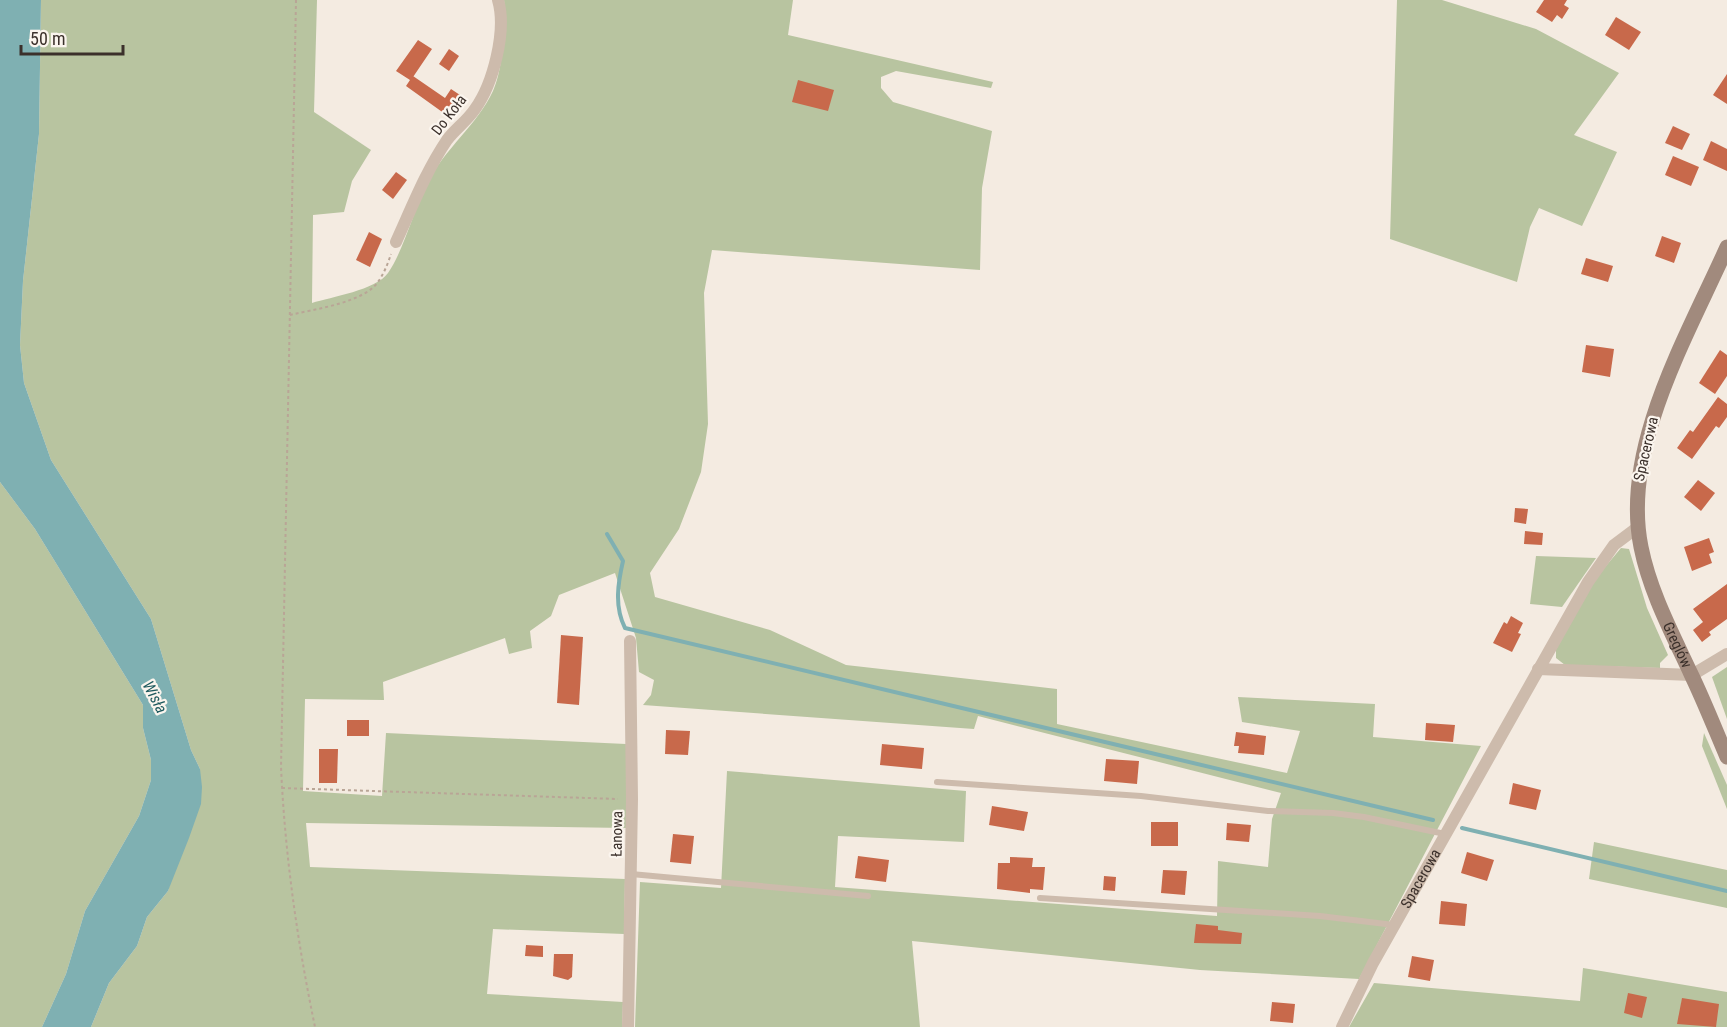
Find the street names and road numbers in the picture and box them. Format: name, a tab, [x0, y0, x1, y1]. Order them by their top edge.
street label: Do Koła	[428, 91, 470, 139]
street label: Spacerowa	[1630, 415, 1662, 483]
street label: Greglów	[1659, 619, 1696, 671]
street label: Łanowa	[608, 811, 626, 857]
street label: Spacerowa	[1397, 846, 1444, 911]

